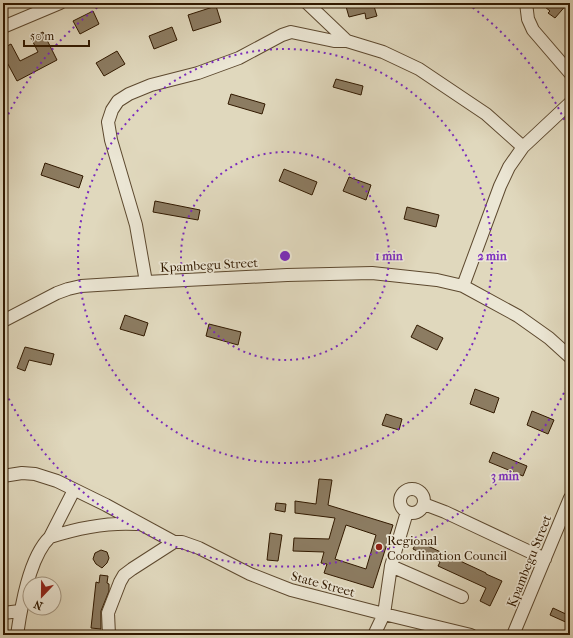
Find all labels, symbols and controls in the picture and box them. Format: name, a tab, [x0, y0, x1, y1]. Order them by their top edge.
scale bar	[24, 22, 89, 48]
text: 50 m	[30, 29, 54, 43]
centre of rings	[278, 249, 292, 263]
text: 1 min	[375, 249, 404, 263]
text: 2 min	[477, 249, 508, 263]
street label: Kpambegu Street	[160, 255, 259, 275]
text: 3 min	[491, 469, 520, 484]
street label: Kpambegu Street	[504, 512, 554, 609]
place label: Regional Coordination Council	[387, 533, 508, 563]
marker: Regional Coordination Council	[374, 542, 384, 552]
street label: State Street	[289, 568, 357, 600]
north arrow	[22, 576, 62, 616]
text: N	[32, 597, 45, 612]

